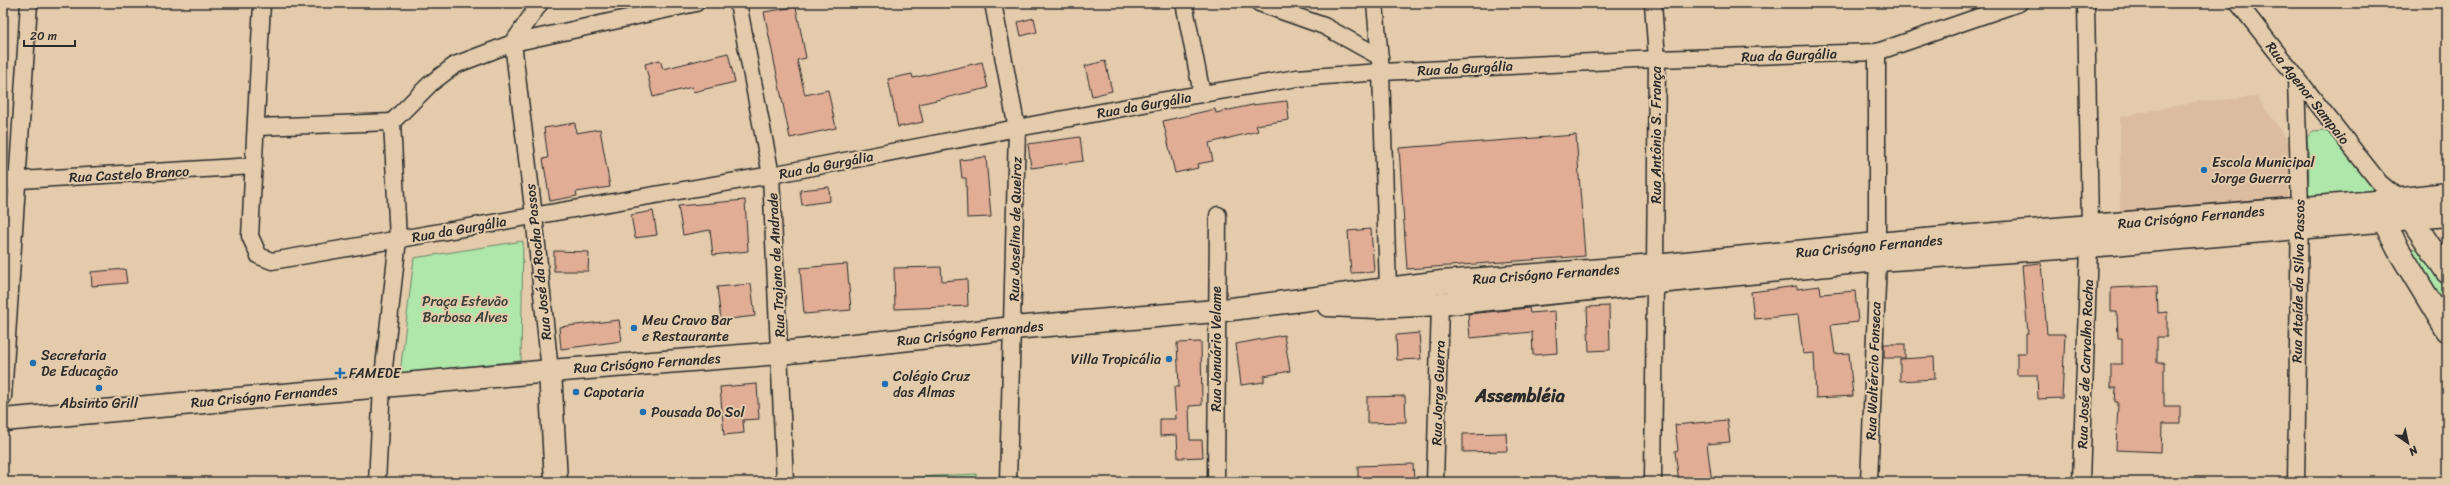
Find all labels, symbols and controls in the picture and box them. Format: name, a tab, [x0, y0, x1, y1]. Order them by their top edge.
scale bar	[24, 22, 75, 48]
text: 20 m	[30, 25, 57, 47]
street label: Rua Agenor Sampaio	[2259, 36, 2356, 151]
street label: Rua da Gurgália	[1741, 41, 1837, 70]
street label: Rua da Gurgália	[1417, 54, 1513, 83]
street label: Rua Antônio S. França	[1644, 65, 1669, 204]
street label: Rua da Gurgália	[1095, 85, 1193, 126]
street label: Rua da Gurgália	[777, 144, 875, 187]
place label: Escola Municipal Jorge Guerra	[2211, 150, 2316, 191]
street label: Rua Joselino de Queiroz	[1002, 156, 1029, 302]
street label: Rua Castelo Branco	[68, 159, 190, 190]
marker: Escola Municipal Jorge Guerra	[2199, 165, 2209, 175]
street label: Rua José da Rocha Passos	[518, 182, 559, 341]
street label: Rua Trajano de Andrade	[760, 192, 793, 338]
street label: Rua Ataíde da Silva Passos	[2285, 198, 2312, 363]
street label: Rua Crisógno Fernandes	[2117, 199, 2266, 236]
street label: Rua da Gurgália	[410, 209, 508, 250]
street label: Rua Crisógno Fernandes	[1795, 228, 1944, 265]
street label: Rua Crisógno Fernandes	[1472, 257, 1620, 292]
street label: Rua José de Carvalho Rocha	[2070, 279, 2101, 449]
street label: Rua Januário Velame	[1204, 286, 1229, 412]
park label: Praça Estevão Barbosa Alves	[422, 289, 508, 330]
street label: Rua Waltércio Fonseca	[1859, 300, 1888, 441]
place label: Meu Cravo Bar e Restaurante	[642, 308, 734, 349]
street label: Rua Crisógno Fernandes	[896, 313, 1045, 354]
marker: Meu Cravo Bar e Restaurante	[629, 323, 639, 333]
street label: Rua Jorge Guerra	[1424, 340, 1453, 446]
place label: Secretaria De Educação	[41, 343, 118, 384]
street label: Rua Crisógno Fernandes	[573, 346, 721, 381]
place label: Villa Tropicália	[1071, 347, 1161, 372]
marker: Villa Tropicália	[1164, 354, 1174, 364]
marker: Secretaria De Educação	[28, 358, 38, 368]
place label: FAMEDE	[349, 361, 402, 386]
place label: Colégio Cruz das Almas	[893, 364, 971, 405]
marker: FAMEDE	[334, 367, 346, 379]
street label: Rua Crisógno Fernandes	[190, 378, 339, 415]
marker: Colégio Cruz das Almas	[880, 379, 890, 389]
place label: Capotaria	[584, 380, 645, 405]
district label: Assembléia	[1474, 380, 1566, 412]
marker: Absinto Grill	[94, 383, 104, 393]
marker: Capotaria	[571, 387, 581, 397]
place label: Absinto Grill	[59, 391, 139, 416]
place label: Pousada Do Sol	[651, 400, 745, 425]
marker: Pousada Do Sol	[638, 407, 648, 417]
north arrow	[2388, 423, 2428, 463]
text: N	[2405, 440, 2423, 461]

